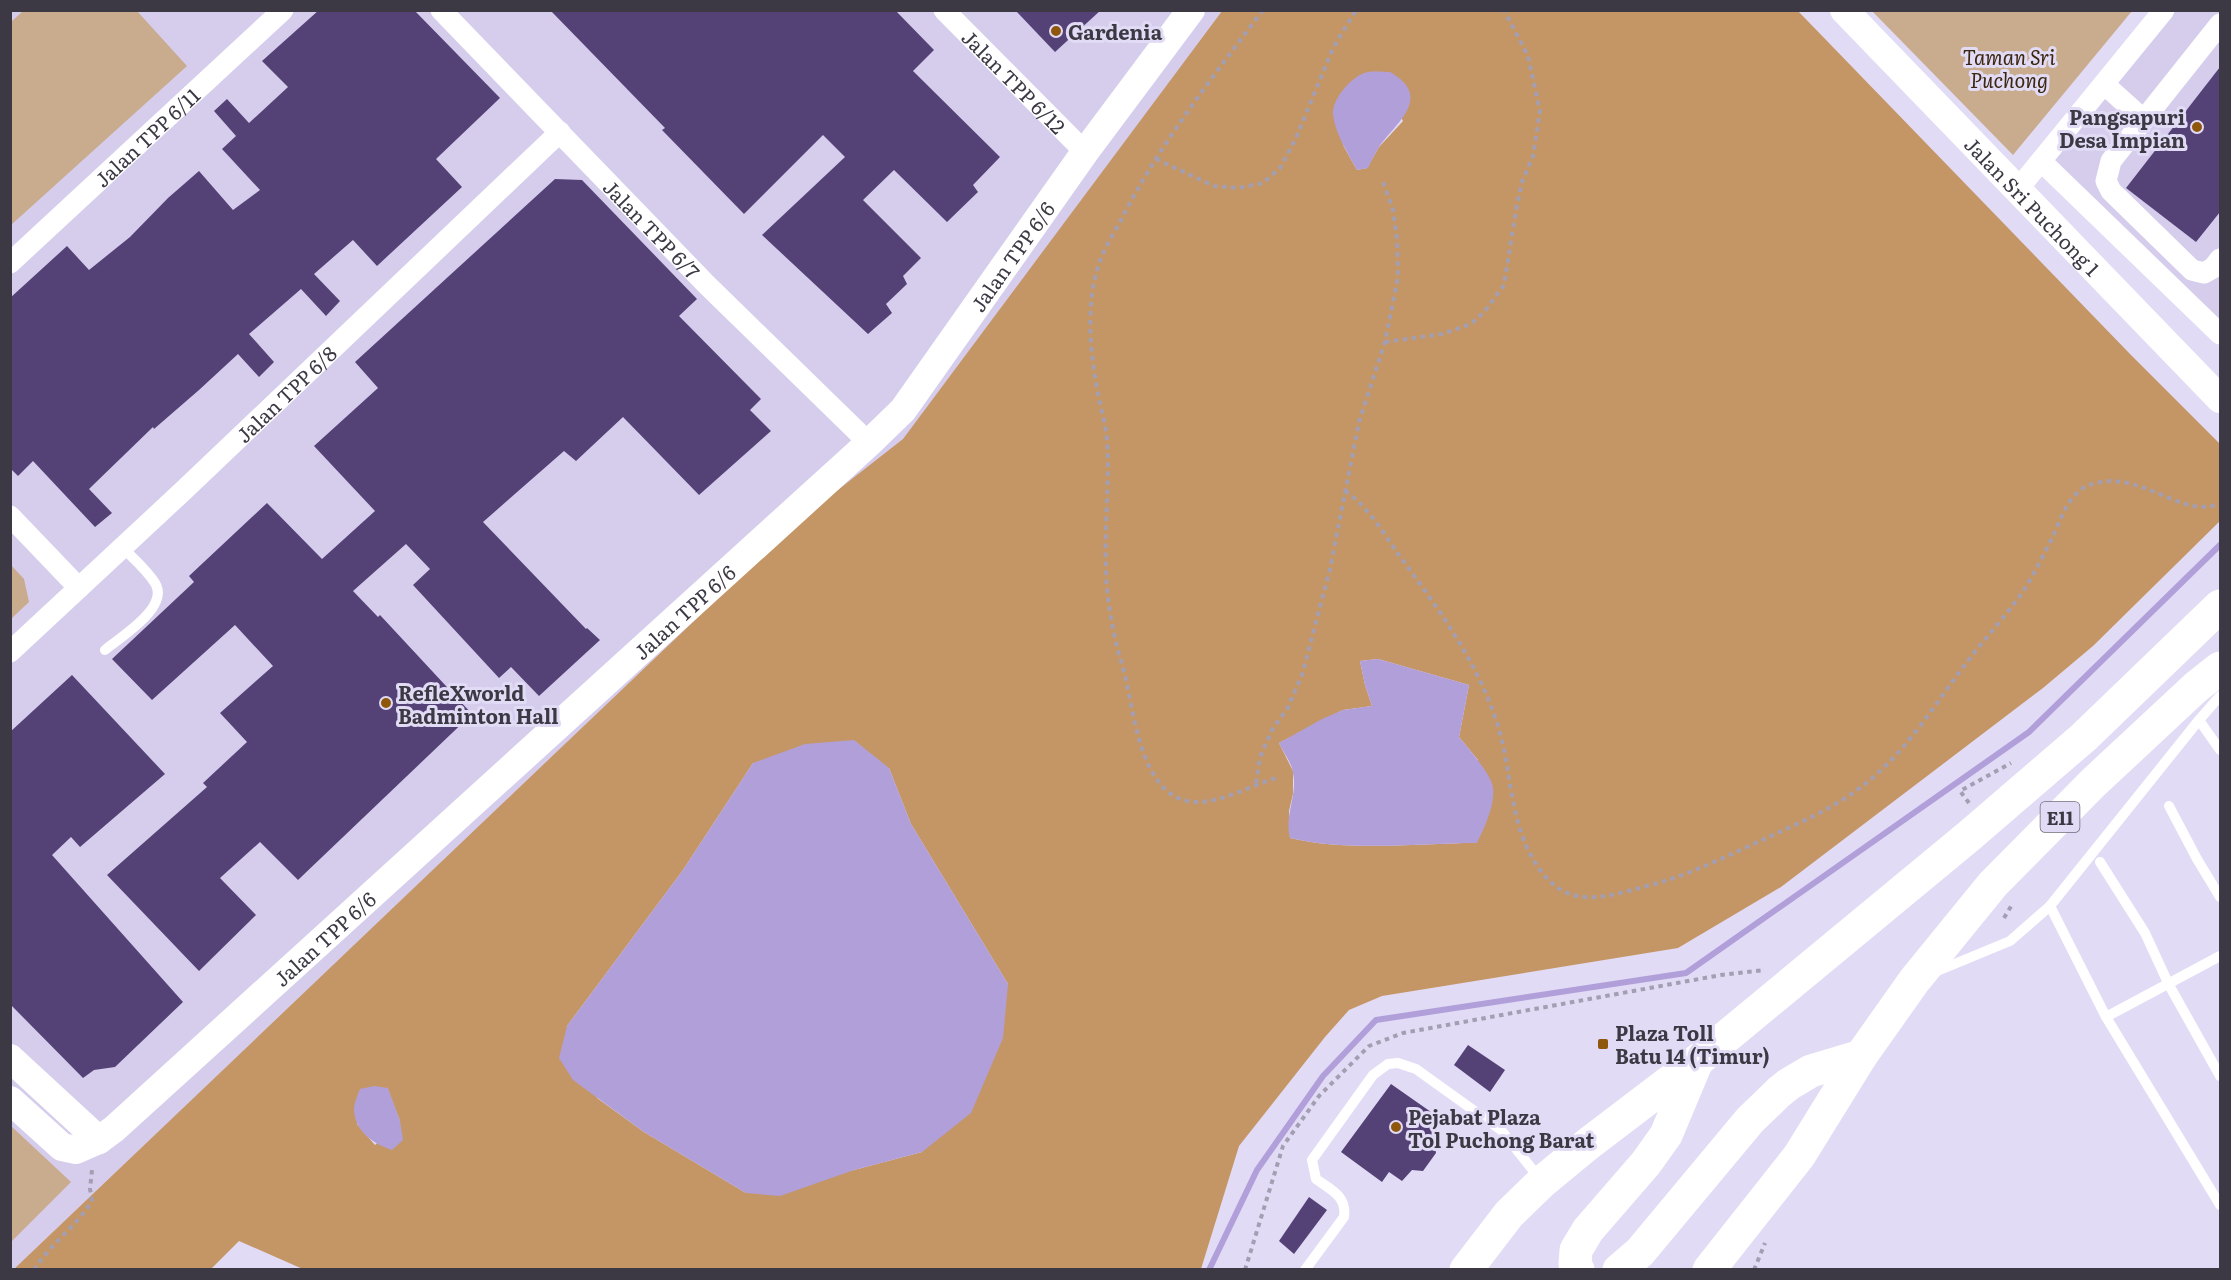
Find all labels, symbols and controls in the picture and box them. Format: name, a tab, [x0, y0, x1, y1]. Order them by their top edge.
place label: Gardenia	[1068, 16, 1163, 46]
street label: Jalan TPP 6/12	[956, 22, 1073, 140]
marker: Gardenia	[1049, 24, 1063, 38]
park label: Taman Sri Puchong	[1963, 41, 2055, 94]
street label: Jalan TPP 6/11	[87, 80, 206, 193]
place label: Pangsapuri Desa Impian	[2059, 101, 2185, 154]
marker: Pangsapuri Desa Impian	[2190, 120, 2204, 134]
street label: Jalan Sri Puchong 1	[1958, 129, 2108, 282]
street label: Jalan TPP 6/7	[597, 172, 708, 285]
street label: Jalan TPP 6/6	[962, 195, 1061, 317]
street label: Jalan TPP 6/8	[229, 338, 343, 449]
street label: Jalan TPP 6/6	[626, 557, 742, 666]
place label: RefleXworld Badminton Hall	[398, 677, 559, 730]
marker: RefleXworld Badminton Hall	[379, 696, 393, 710]
road number: E11	[2040, 802, 2080, 832]
street label: Jalan TPP 6/6	[266, 884, 382, 992]
place label: Plaza Toll Batu 14 (Timur)	[1615, 1017, 1770, 1070]
marker: Plaza Toll Batu 14 (Timur)	[1596, 1037, 1610, 1051]
place label: Pejabat Plaza Tol Puchong Barat	[1408, 1101, 1594, 1154]
marker: Pejabat Plaza Tol Puchong Barat	[1389, 1120, 1403, 1134]

